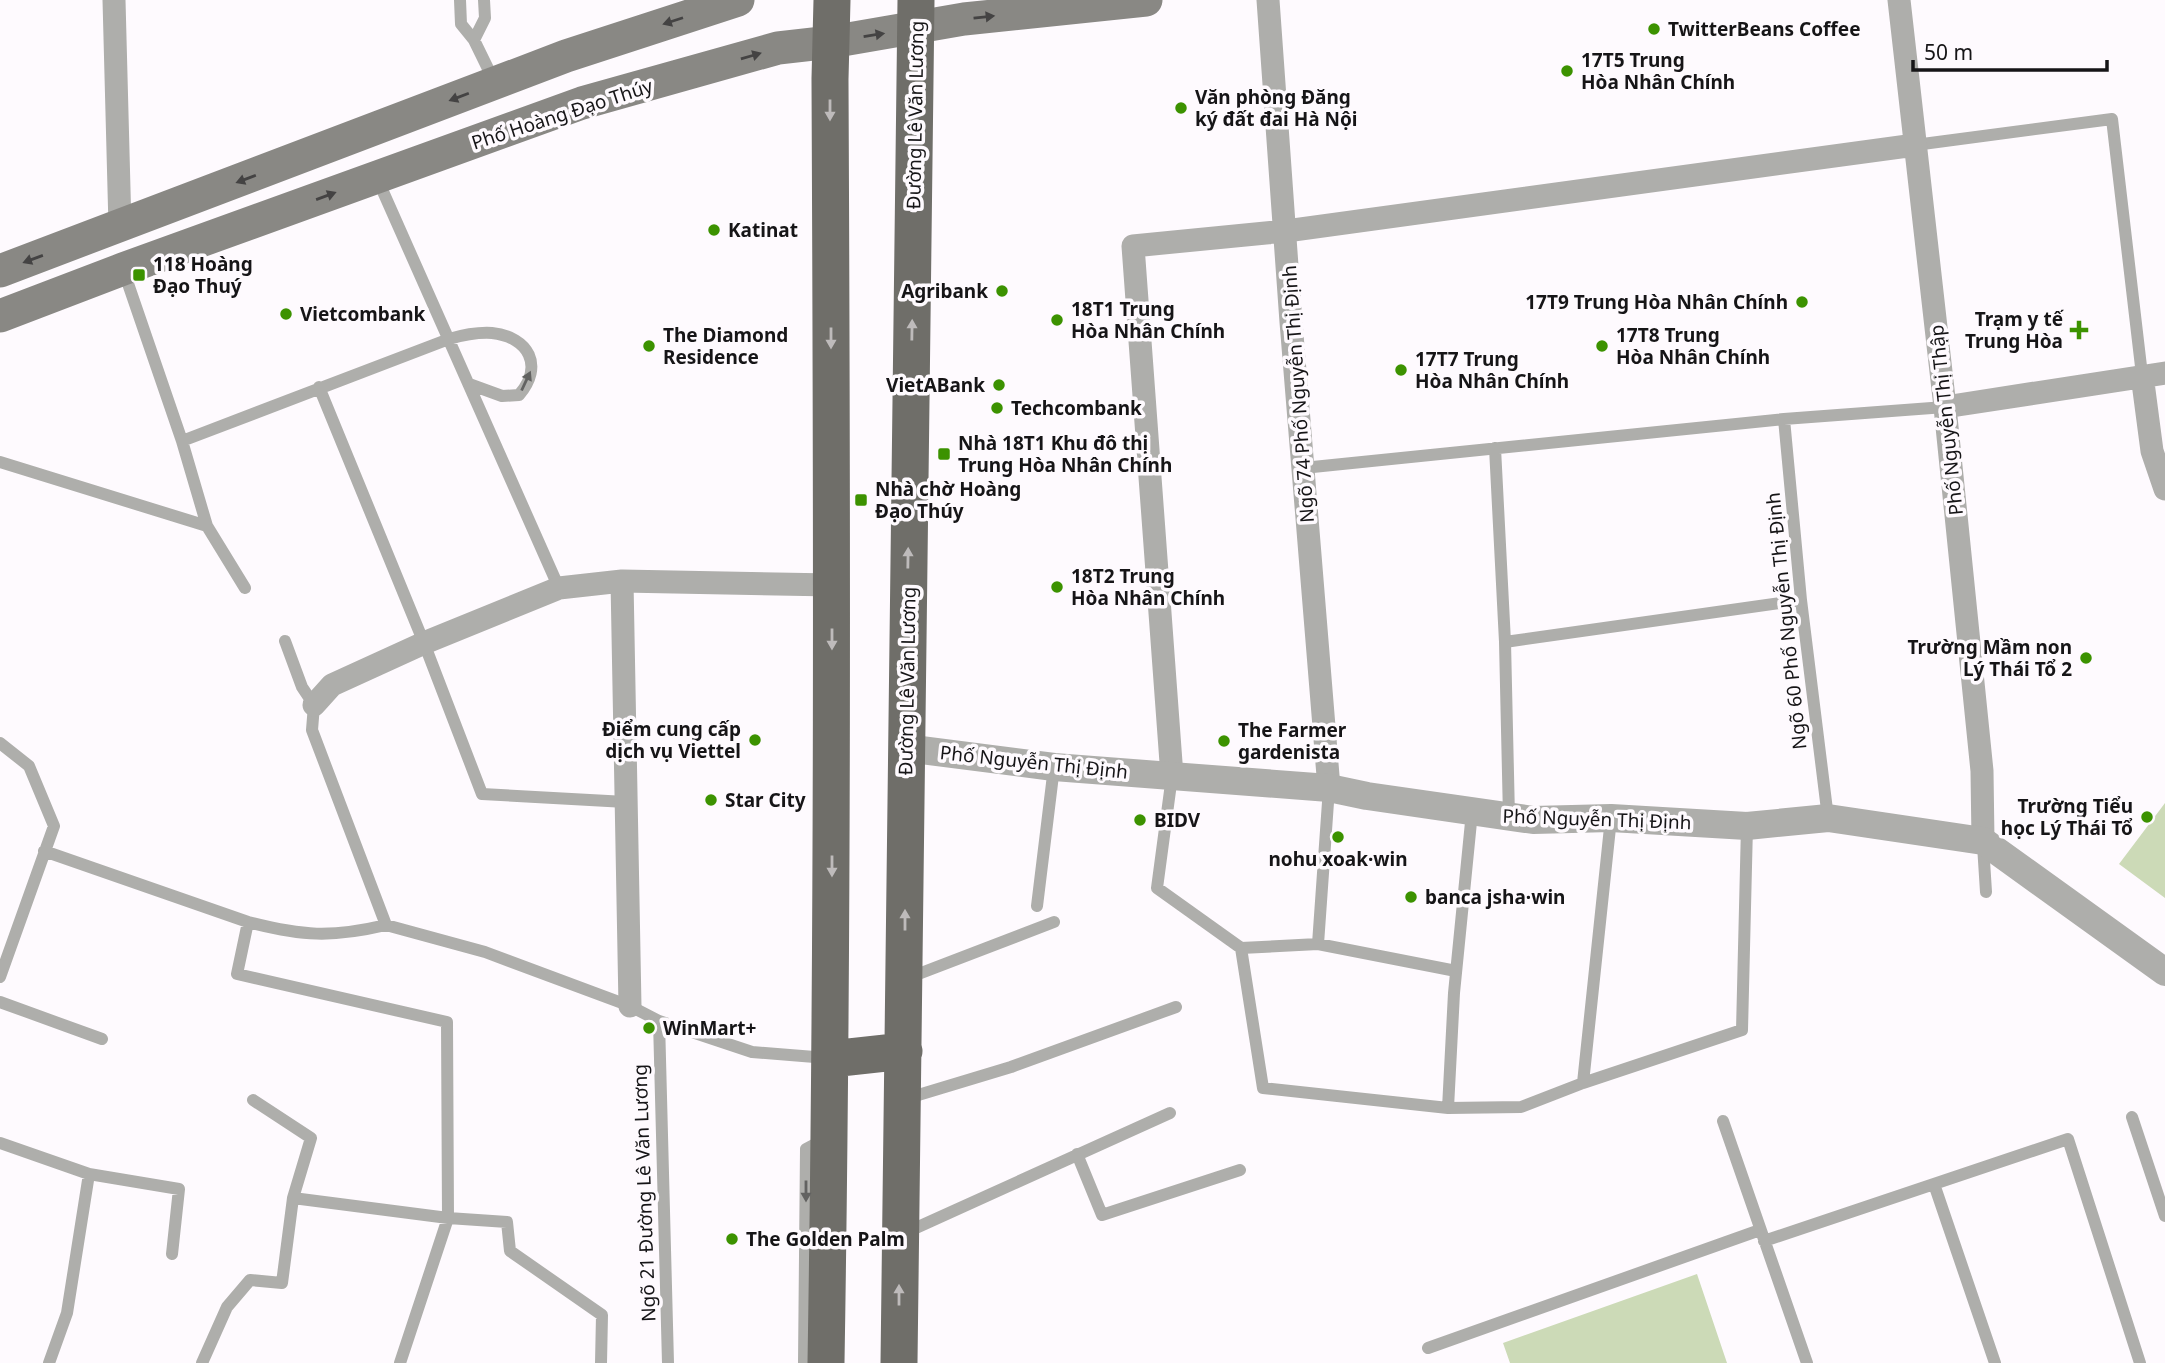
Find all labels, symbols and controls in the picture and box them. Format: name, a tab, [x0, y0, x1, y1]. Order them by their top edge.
one-way arrow	[973, 11, 995, 22]
one-way arrow	[662, 16, 683, 27]
place label: TwitterBeans Coffee	[1668, 16, 1860, 42]
street label: Đường Lê Văn Lương	[900, 20, 930, 210]
marker: TwitterBeans Coffee	[1646, 21, 1662, 37]
scale bar	[1913, 28, 2107, 72]
one-way arrow	[863, 29, 885, 40]
text: 50 m	[1924, 38, 1973, 66]
place label: 17T5 Trung Hòa Nhân Chính	[1581, 47, 1735, 95]
one-way arrow	[741, 50, 762, 60]
marker: 17T5 Trung Hòa Nhân Chính	[1559, 63, 1575, 79]
street label: Phố Hoàng Đạo Thúy	[468, 72, 656, 156]
place label: Văn phòng Đăng ký đất đai Hà Nội	[1195, 84, 1358, 132]
one-way arrow	[448, 92, 469, 103]
one-way arrow	[824, 99, 836, 121]
marker: Văn phòng Đăng ký đất đai Hà Nội	[1173, 100, 1189, 116]
one-way arrow	[236, 173, 257, 184]
one-way arrow	[315, 190, 336, 201]
place label: Katinat	[728, 217, 798, 243]
marker: Katinat	[706, 222, 722, 238]
place label: 118 Hoàng Đạo Thuý	[153, 251, 253, 299]
one-way arrow	[23, 254, 44, 265]
street label: Ngõ 74 Phố Nguyễn Thị Định	[1276, 264, 1320, 524]
marker: 118 Hoàng Đạo Thuý	[131, 267, 147, 283]
place label: Agribank	[901, 278, 988, 304]
marker: Agribank	[994, 283, 1010, 299]
place label: 17T9 Trung Hòa Nhân Chính	[1525, 289, 1788, 315]
marker: 17T9 Trung Hòa Nhân Chính	[1794, 294, 1810, 310]
place label: 18T1 Trung Hòa Nhân Chính	[1071, 296, 1225, 344]
place label: Vietcombank	[300, 301, 426, 327]
marker: Vietcombank	[278, 306, 294, 322]
place label: Trạm y tế Trung Hòa	[1965, 306, 2065, 354]
marker: 18T1 Trung Hòa Nhân Chính	[1049, 312, 1065, 328]
one-way arrow	[906, 319, 918, 341]
marker: Trạm y tế Trung Hòa	[2069, 320, 2089, 340]
place label: The Diamond Residence	[663, 322, 788, 370]
place label: 17T8 Trung Hòa Nhân Chính	[1616, 322, 1770, 370]
street label: Phố Nguyễn Thị Thập	[1923, 323, 1969, 517]
one-way arrow	[825, 327, 837, 349]
marker: The Diamond Residence	[641, 338, 657, 354]
marker: 17T8 Trung Hòa Nhân Chính	[1594, 338, 1610, 354]
place label: 17T7 Trung Hòa Nhân Chính	[1415, 346, 1569, 394]
marker: 17T7 Trung Hòa Nhân Chính	[1393, 362, 1409, 378]
one-way arrow	[520, 371, 532, 391]
place label: VietABank	[886, 372, 985, 398]
marker: VietABank	[991, 377, 1007, 393]
place label: Techcombank	[1011, 395, 1142, 421]
marker: Techcombank	[989, 400, 1005, 416]
place label: Nhà 18T1 Khu đô thị Trung Hòa Nhân Chính	[958, 430, 1172, 478]
marker: Nhà 18T1 Khu đô thị Trung Hòa Nhân Chính	[936, 446, 952, 462]
place label: Nhà chờ Hoàng Đạo Thúy	[875, 476, 1021, 524]
street label: Ngõ 60 Phố Nguyễn Thị Định	[1760, 491, 1812, 751]
marker: Nhà chờ Hoàng Đạo Thúy	[853, 492, 869, 508]
one-way arrow	[903, 546, 914, 568]
place label: 18T2 Trung Hòa Nhân Chính	[1071, 563, 1225, 611]
marker: 18T2 Trung Hòa Nhân Chính	[1049, 579, 1065, 595]
street label: Đường Lê Văn Lương	[892, 586, 922, 776]
one-way arrow	[826, 628, 838, 650]
place label: Trường Mầm non Lý Thái Tổ 2	[1908, 634, 2072, 682]
marker: Trường Mầm non Lý Thái Tổ 2	[2078, 650, 2094, 666]
place label: Điểm cung cấp dịch vụ Viettel	[602, 716, 741, 764]
place label: The Farmer gardenista	[1238, 717, 1347, 765]
marker: Điểm cung cấp dịch vụ Viettel	[747, 732, 763, 748]
marker: The Farmer gardenista	[1216, 733, 1232, 749]
street label: Phố Nguyễn Thị Định	[939, 739, 1129, 785]
place label: Star City	[725, 787, 806, 813]
marker: Star City	[703, 792, 719, 808]
place label: Trường Tiểu học Lý Thái Tổ	[2001, 793, 2133, 841]
street label: Phố Nguyễn Thị Định	[1502, 803, 1692, 835]
place label: BIDV	[1154, 807, 1201, 833]
marker: Trường Tiểu học Lý Thái Tổ	[2139, 809, 2155, 825]
marker: BIDV	[1132, 812, 1148, 828]
marker: nohu xoak·win	[1330, 829, 1346, 845]
place label: nohu xoak·win	[1268, 846, 1408, 872]
one-way arrow	[826, 855, 838, 877]
place label: banca jsha·win	[1425, 884, 1565, 910]
marker: banca jsha·win	[1403, 889, 1419, 905]
one-way arrow	[899, 909, 911, 931]
place label: WinMart+	[663, 1015, 756, 1041]
marker: WinMart+	[641, 1020, 657, 1036]
street label: Ngõ 21 Đường Lê Văn Lương	[627, 1064, 661, 1322]
one-way arrow	[800, 1180, 812, 1202]
place label: The Golden Palm	[746, 1226, 905, 1252]
marker: The Golden Palm	[724, 1231, 740, 1247]
one-way arrow	[894, 1284, 905, 1306]

